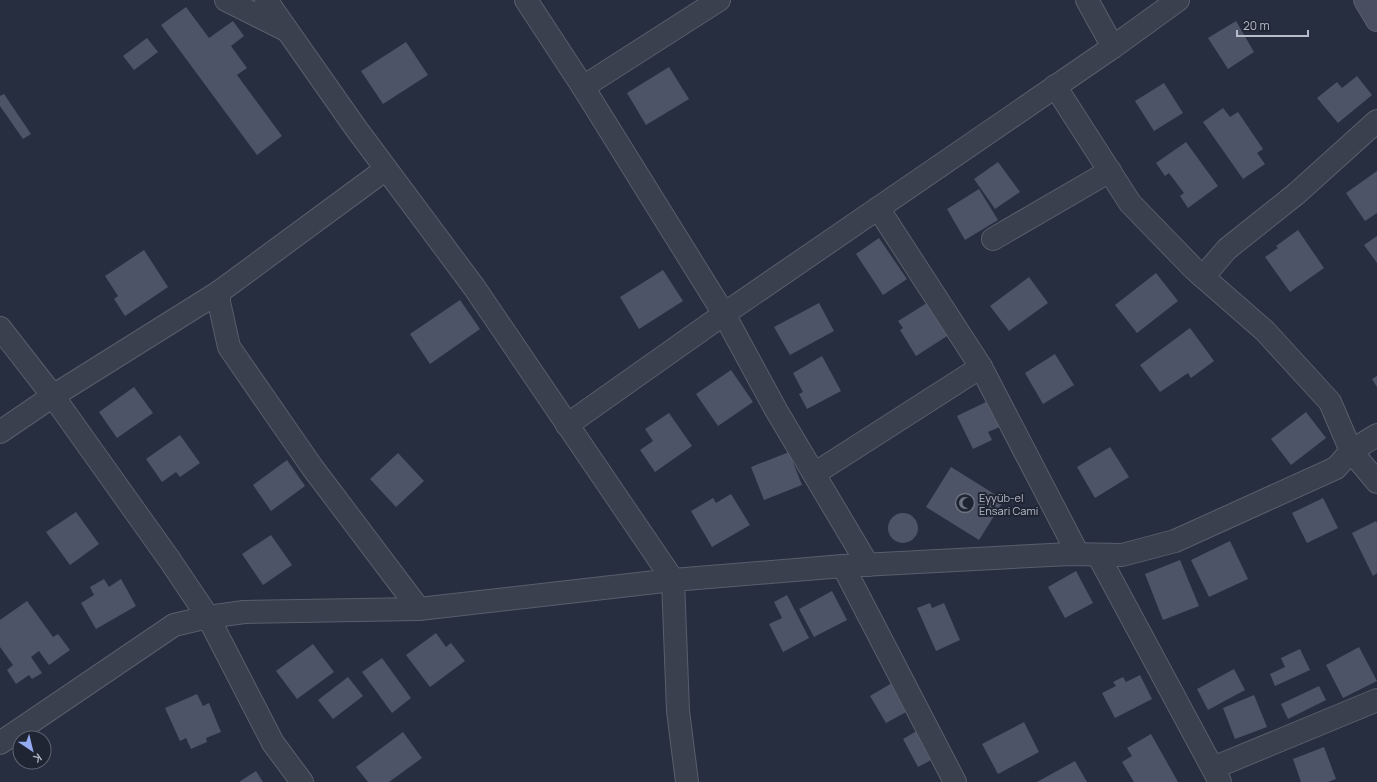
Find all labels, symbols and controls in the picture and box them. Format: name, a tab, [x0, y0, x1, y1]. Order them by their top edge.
scale bar	[1237, 12, 1308, 38]
text: 20 m	[1243, 17, 1270, 34]
place label: Eyyüb-el Ensari Cami	[979, 490, 1038, 518]
mosque icon: Eyyüb-el Ensari Cami	[954, 492, 976, 514]
north arrow	[12, 730, 52, 770]
text: K	[30, 750, 45, 767]

